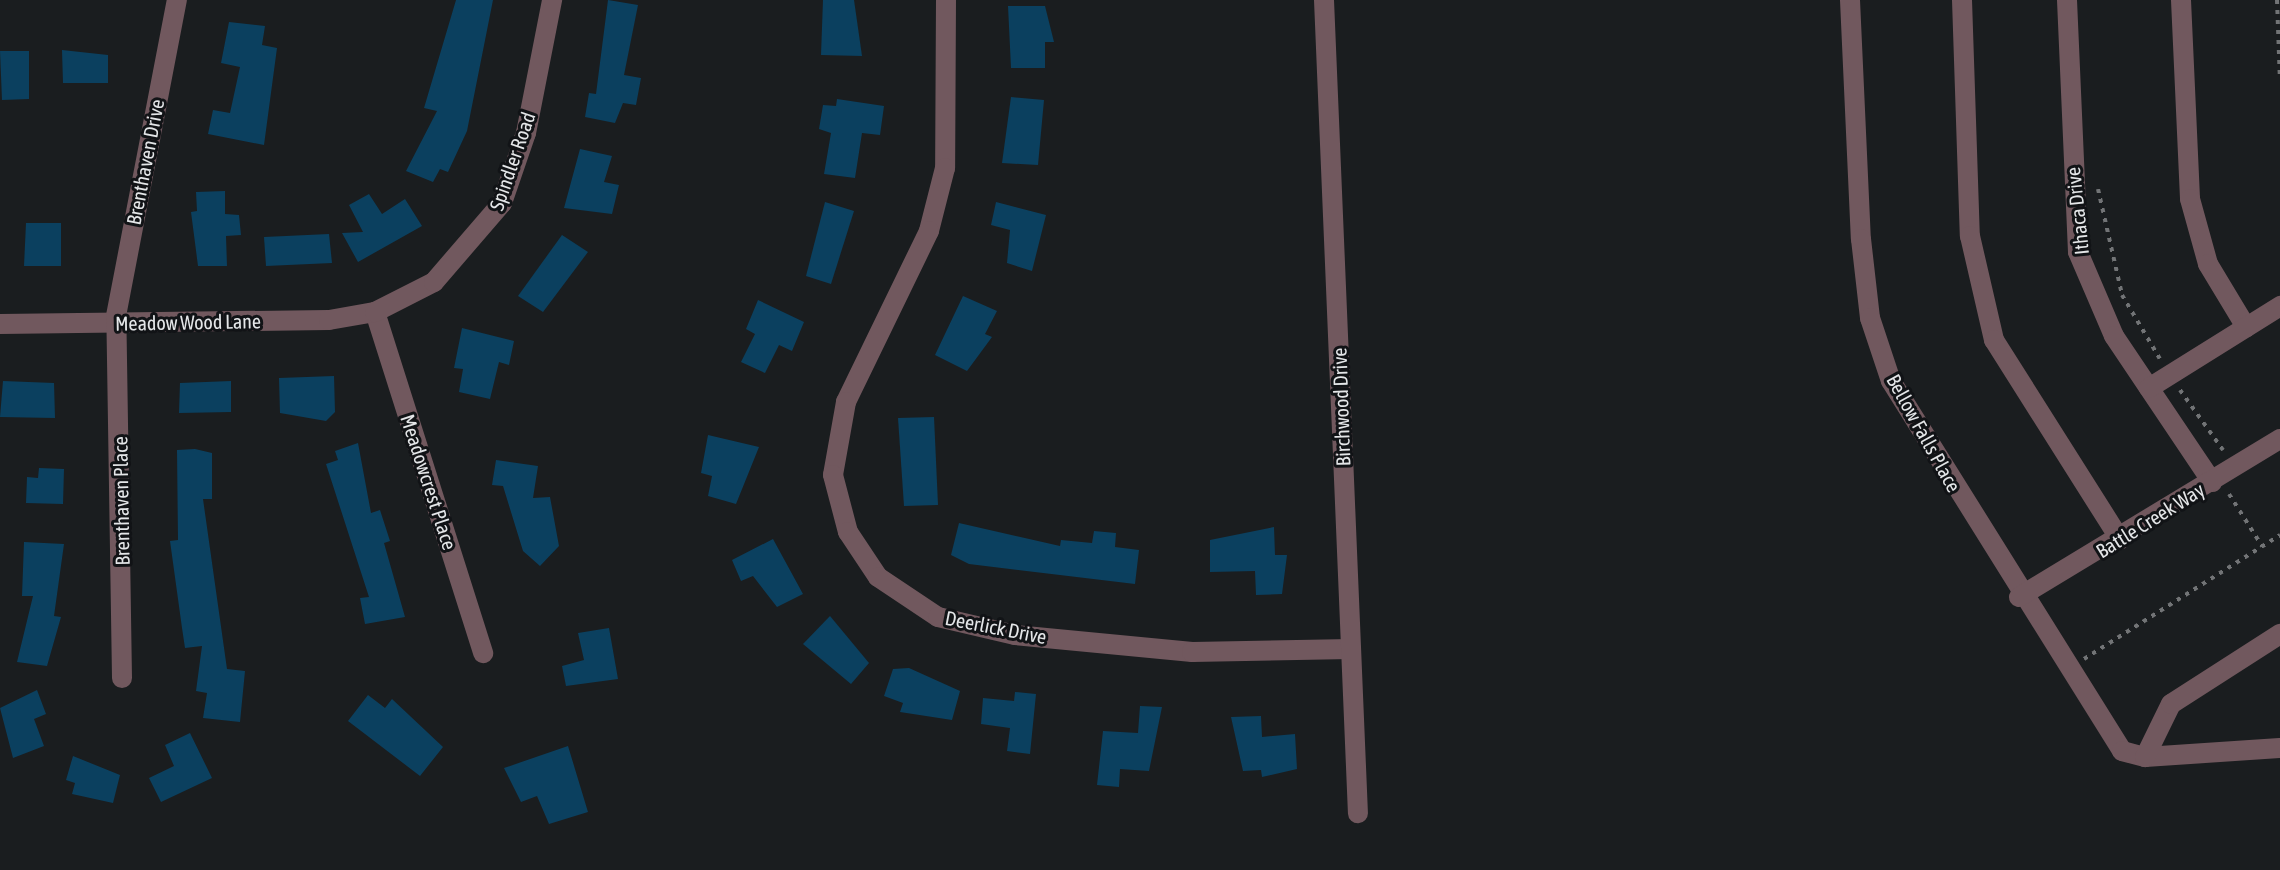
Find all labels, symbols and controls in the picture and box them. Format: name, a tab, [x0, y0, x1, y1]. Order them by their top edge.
street label: Brenthaven Drive	[121, 97, 169, 227]
street label: Spindler Road	[484, 109, 540, 213]
street label: Ithaca Drive	[2060, 166, 2094, 256]
street label: Meadow Wood Lane	[115, 309, 261, 335]
street label: Birchwood Drive	[1327, 347, 1355, 467]
street label: Bellow Falls Place	[1882, 370, 1966, 496]
street label: Meadowcrest Place	[396, 411, 462, 553]
street label: Brenthaven Place	[108, 436, 134, 566]
street label: Battle Creek Way	[2091, 477, 2209, 563]
street label: Deerlick Drive	[943, 605, 1049, 649]

